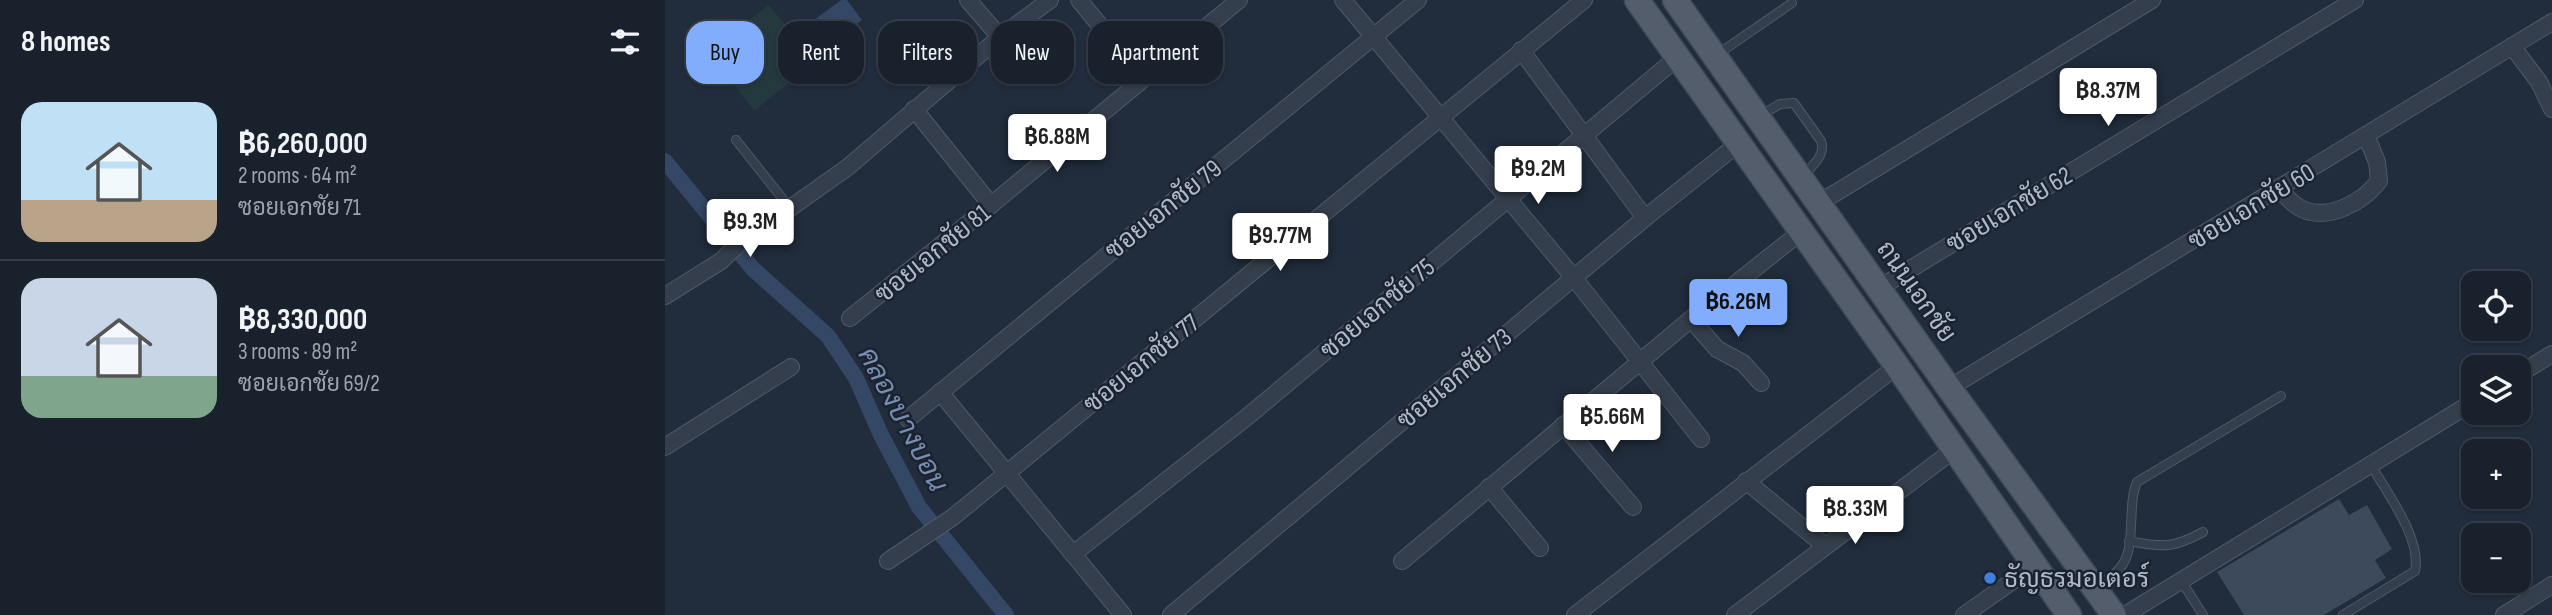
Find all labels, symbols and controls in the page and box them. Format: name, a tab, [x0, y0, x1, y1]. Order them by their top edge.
chip: Buy	[686, 21, 764, 84]
chip: Rent	[778, 21, 864, 84]
chip: Filters	[878, 21, 977, 84]
chip: New	[991, 21, 1074, 84]
chip: Apartment	[1088, 21, 1223, 84]
icon: filters	[606, 23, 644, 61]
text: 8 homes	[21, 24, 110, 60]
pin: ฿8.37M	[2051, 68, 2165, 128]
text: ฿8.37M	[2076, 77, 2140, 105]
pin: ฿6.88M	[1000, 114, 1114, 174]
text: ฿6.88M	[1024, 123, 1090, 151]
text: ฿6,260,000	[238, 126, 367, 162]
icon: home	[77, 130, 161, 214]
pin: ฿9.2M	[1489, 146, 1587, 206]
street label: ซอยเอกชัย 79	[1098, 152, 1229, 267]
text: ฿9.2M	[1511, 155, 1565, 183]
street label: ซอยเอกชัย 60	[2182, 156, 2321, 257]
street label: ซอยเอกชัย 62	[1940, 159, 2078, 260]
text: 2 rooms · 64 m²	[238, 162, 357, 190]
text: ซอยเอกชัย 71	[238, 194, 361, 222]
street label: ซอยเอกชัย 81	[868, 197, 997, 310]
pin: ฿9.3M	[701, 200, 799, 259]
text: ฿9.3M	[723, 208, 777, 236]
pin: ฿9.77M	[1223, 214, 1337, 273]
text: ฿9.77M	[1248, 222, 1312, 250]
street label: ถนนเอกชัย	[1869, 234, 1964, 349]
street label: ซอยเอกชัย 75	[1313, 251, 1442, 366]
map controls	[2461, 271, 2531, 593]
button: locate	[2461, 271, 2531, 341]
pin: ฿6.26M	[1681, 280, 1795, 339]
text: ฿6.26M	[1705, 288, 1771, 316]
text: ฿8,330,000	[238, 302, 367, 338]
icon: home	[77, 306, 161, 390]
street label: ซอยเอกชัย 77	[1077, 306, 1207, 420]
street label: ซอยเอกชัย 73	[1390, 321, 1519, 436]
text: 3 rooms · 89 m²	[238, 338, 357, 366]
water label: คลองบางบอน	[851, 342, 955, 498]
button: layers	[2461, 355, 2531, 425]
text: ซอยเอกชัย 69/2	[238, 370, 380, 398]
pin: ฿5.66M	[1555, 394, 1669, 454]
text: ฿5.66M	[1580, 403, 1644, 431]
button: +	[2461, 439, 2531, 509]
pin: ฿8.33M	[1798, 486, 1912, 546]
text: ฿8.33M	[1822, 495, 1888, 523]
button: −	[2461, 523, 2531, 593]
place label: ธัญธรมอเตอร์	[2004, 561, 2149, 595]
marker: ธัญธรมอเตอร์	[1982, 570, 1998, 586]

